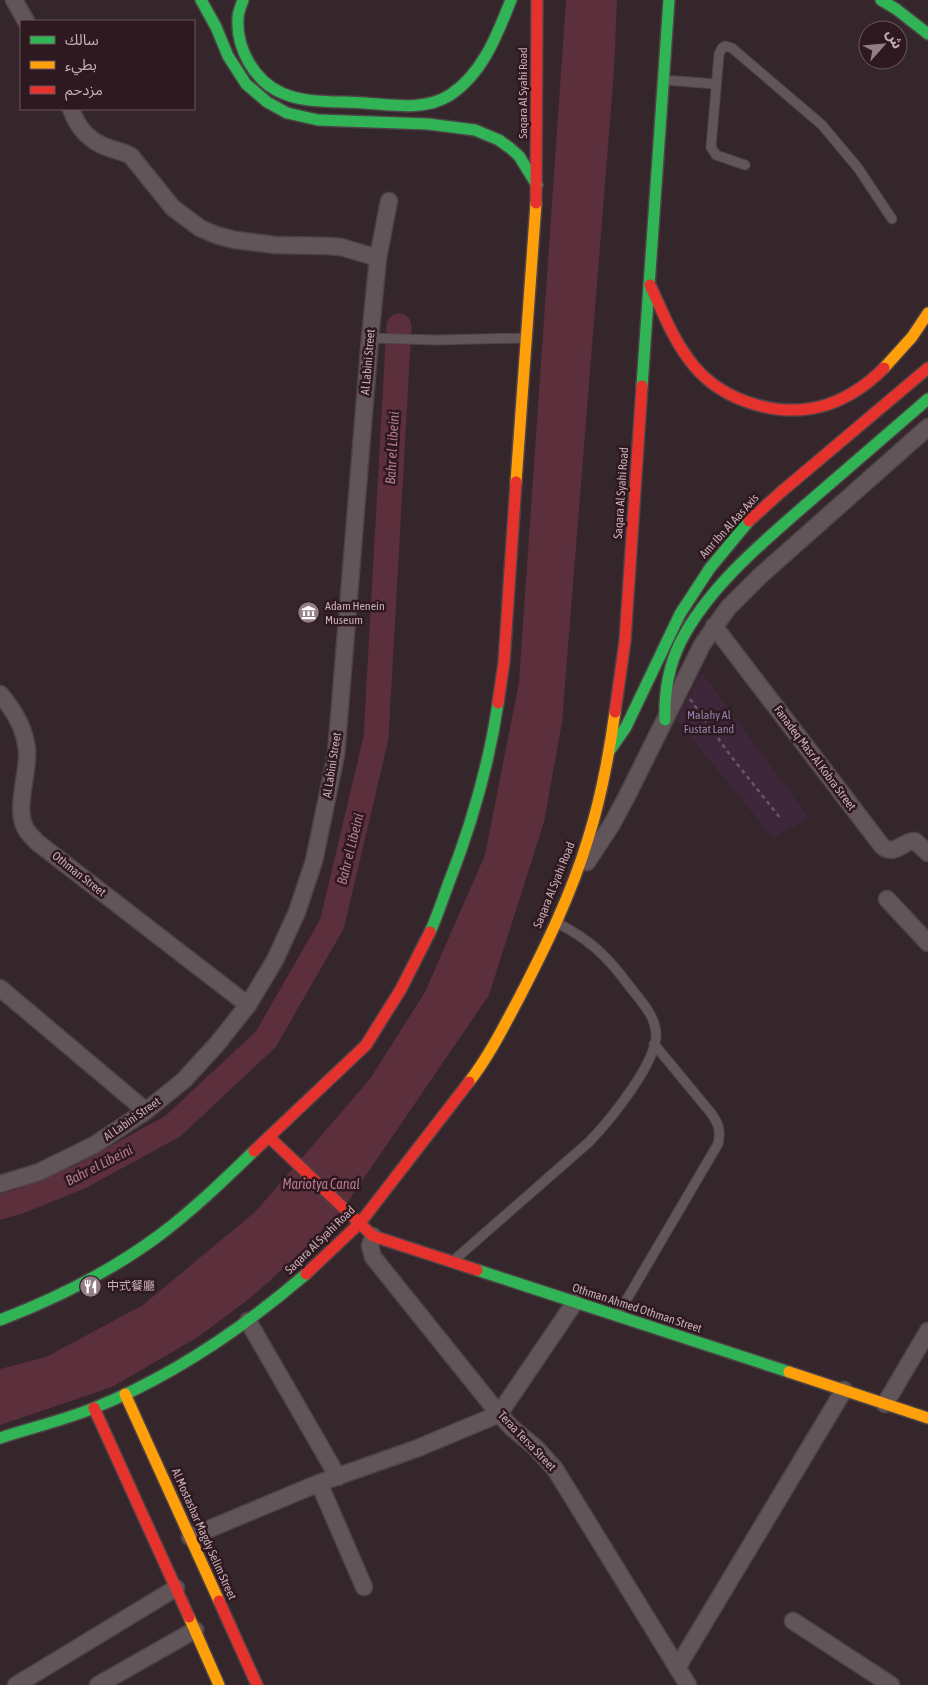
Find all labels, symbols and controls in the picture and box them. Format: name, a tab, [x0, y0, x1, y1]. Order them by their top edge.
legend	[20, 20, 195, 110]
north arrow	[858, 20, 908, 70]
text: ش	[883, 27, 906, 51]
text: سالك	[65, 31, 99, 48]
street label: Saqara Al Syahi Road	[516, 47, 530, 139]
text: بطيء	[65, 56, 97, 76]
text: مزدحم	[65, 81, 103, 101]
street label: Al Labini Street	[358, 328, 378, 395]
water label: Bahr el Libeini	[382, 411, 402, 485]
street label: Saqara Al Syahi Road	[611, 447, 631, 539]
street label: Amr Ibn Al Aas Axis	[696, 491, 762, 561]
place label: Adam Henein Museum	[325, 599, 385, 627]
museum icon: Adam Henein Museum	[297, 601, 321, 625]
street label: Fanadeq Masr Al Kobra Street	[771, 703, 859, 814]
park label: Malahy Al Fustat Land	[684, 708, 734, 736]
street label: Al Labini Street	[320, 731, 344, 799]
water label: Bahr el Libeini	[333, 812, 367, 886]
street label: Saqara Al Syahi Road	[530, 840, 578, 930]
street label: Othman Street	[49, 849, 109, 900]
street label: Al Labini Street	[101, 1094, 163, 1144]
water label: Bahr el Libeini	[63, 1141, 135, 1189]
water label: Mariotya Canal	[282, 1176, 360, 1192]
street label: Saqara Al Syahi Road	[282, 1203, 358, 1277]
restaurant icon: 中式餐廳	[79, 1274, 103, 1298]
place label: 中式餐廳	[107, 1279, 155, 1293]
street label: Othman Ahmed Othman Street	[570, 1280, 704, 1336]
street label: Teraa Tersa Street	[495, 1408, 559, 1474]
street label: Al Mostashar Magdy Selim Street	[169, 1466, 240, 1602]

